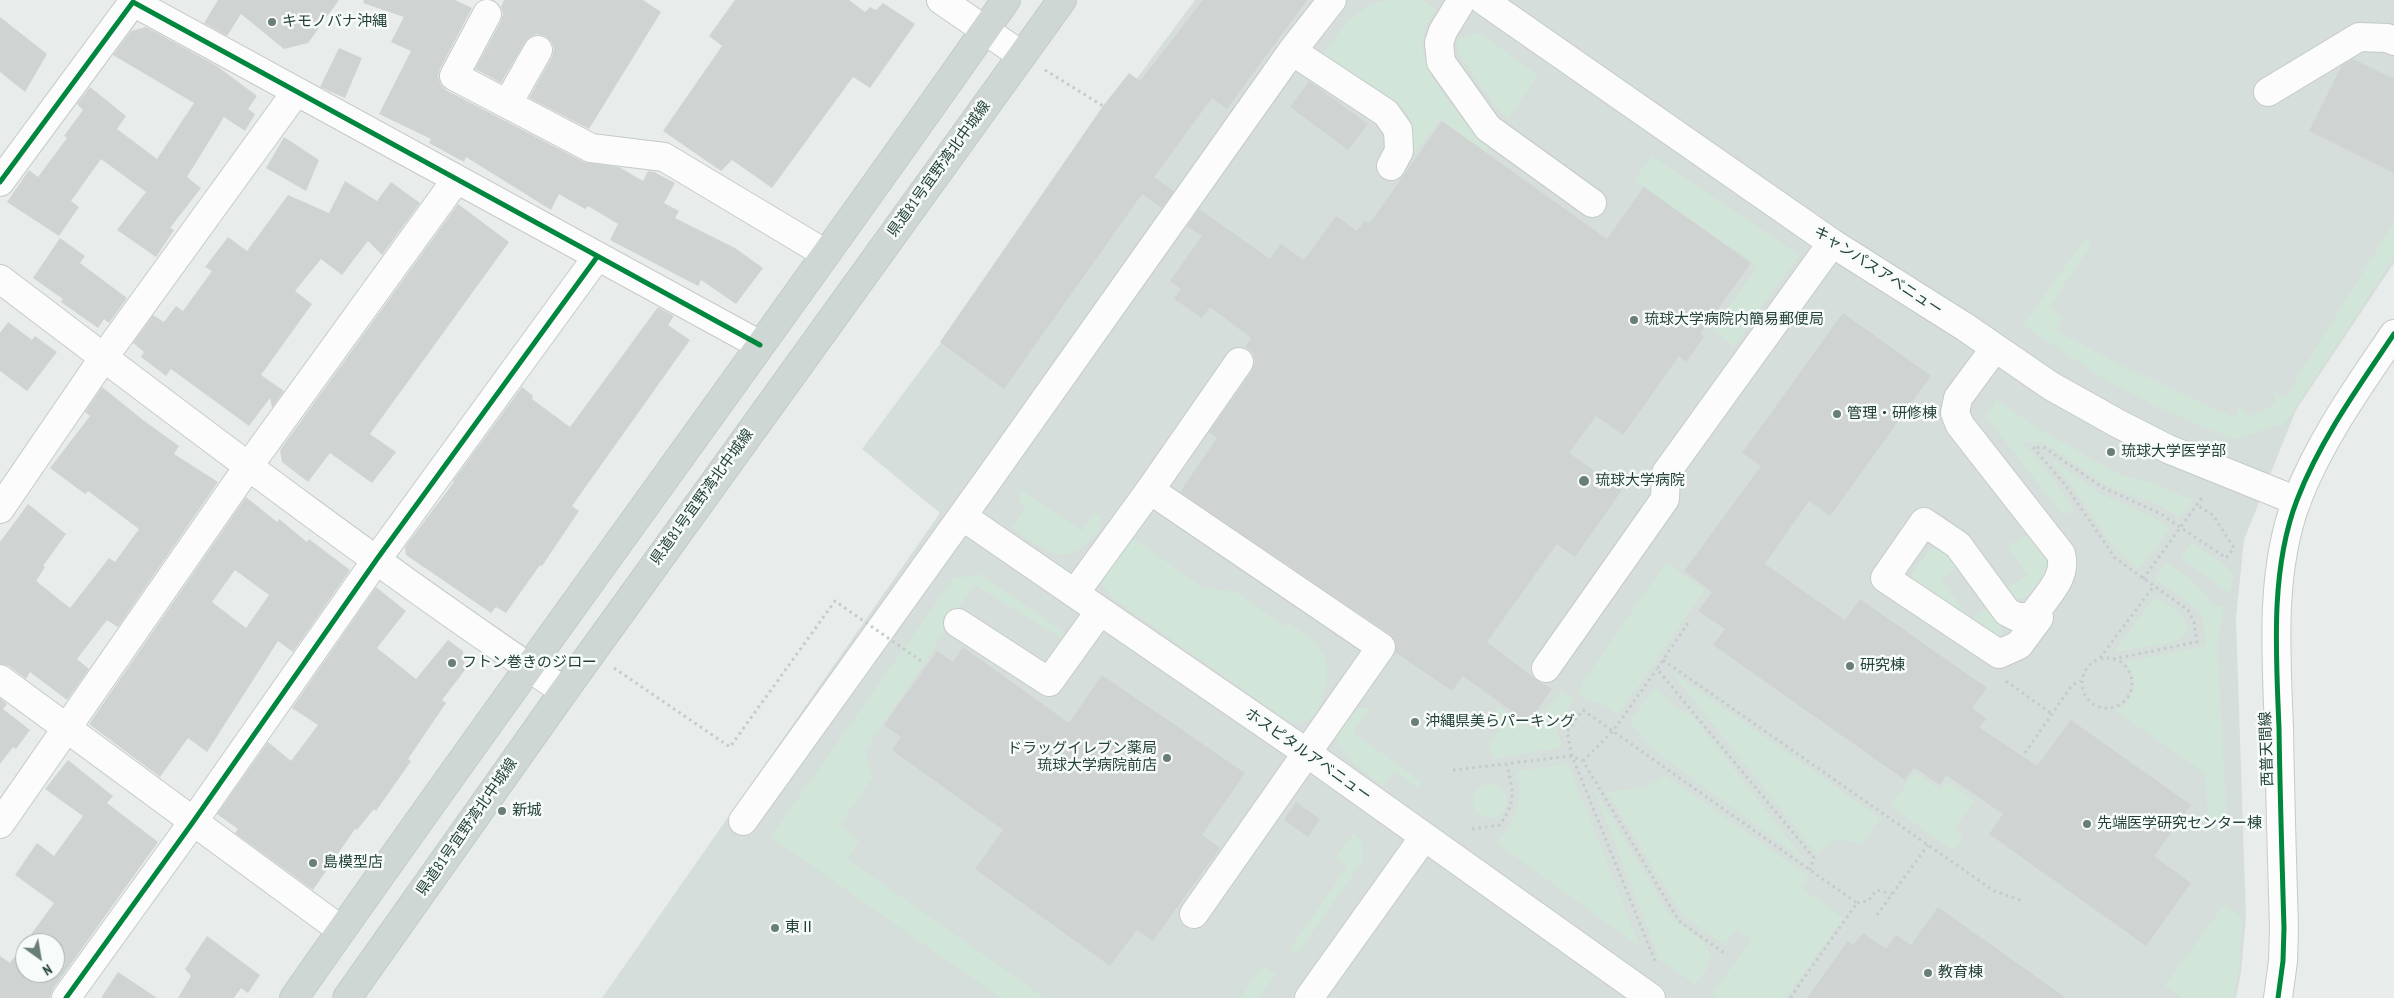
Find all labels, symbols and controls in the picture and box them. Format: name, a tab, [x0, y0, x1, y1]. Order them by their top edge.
place label: キモノバナ沖縄	[282, 13, 387, 31]
marker: キモノバナ沖縄	[266, 16, 278, 28]
street label: 県道81号宜野湾北中城線	[884, 98, 994, 240]
street label: キャンパスアベニュー	[1810, 223, 1946, 319]
place label: 琉球大学病院内簡易郵便局	[1644, 311, 1824, 329]
marker: 琉球大学病院内簡易郵便局	[1628, 314, 1640, 326]
place label: 管理・研修棟	[1847, 405, 1937, 423]
marker: 管理・研修棟	[1831, 408, 1843, 420]
street label: 県道81号宜野湾北中城線	[647, 426, 757, 568]
place label: 琉球大学医学部	[2121, 443, 2226, 461]
marker: 琉球大学医学部	[2105, 446, 2117, 458]
place label: 琉球大学病院	[1595, 472, 1685, 490]
marker: 琉球大学病院	[1577, 474, 1591, 488]
place label: フトン巻きのジロー	[462, 654, 597, 672]
marker: フトン巻きのジロー	[446, 657, 458, 669]
place label: 研究棟	[1860, 657, 1905, 675]
marker: 研究棟	[1844, 660, 1856, 672]
street label: ホスピタルアベニュー	[1241, 705, 1375, 805]
street label: 西普天間線	[2257, 711, 2277, 787]
place label: 沖縄県美らパーキング	[1425, 713, 1575, 731]
marker: 沖縄県美らパーキング	[1409, 716, 1421, 728]
place label: ドラッグイレブン薬局 琉球大学病院前店	[1007, 740, 1157, 775]
marker: ドラッグイレブン薬局 琉球大学病院前店	[1161, 752, 1173, 764]
street label: 県道81号宜野湾北中城線	[413, 755, 521, 899]
place label: 新城	[512, 802, 542, 820]
marker: 新城	[496, 805, 508, 817]
place label: 先端医学研究センター棟	[2097, 815, 2262, 833]
marker: 先端医学研究センター棟	[2081, 818, 2093, 830]
place label: 島模型店	[323, 854, 383, 872]
marker: 島模型店	[307, 857, 319, 869]
place label: 東Ⅱ	[785, 919, 815, 937]
marker: 東Ⅱ	[769, 922, 781, 934]
north arrow	[15, 933, 65, 983]
text: N	[39, 960, 55, 980]
place label: 教育棟	[1938, 964, 1983, 982]
marker: 教育棟	[1922, 967, 1934, 979]

